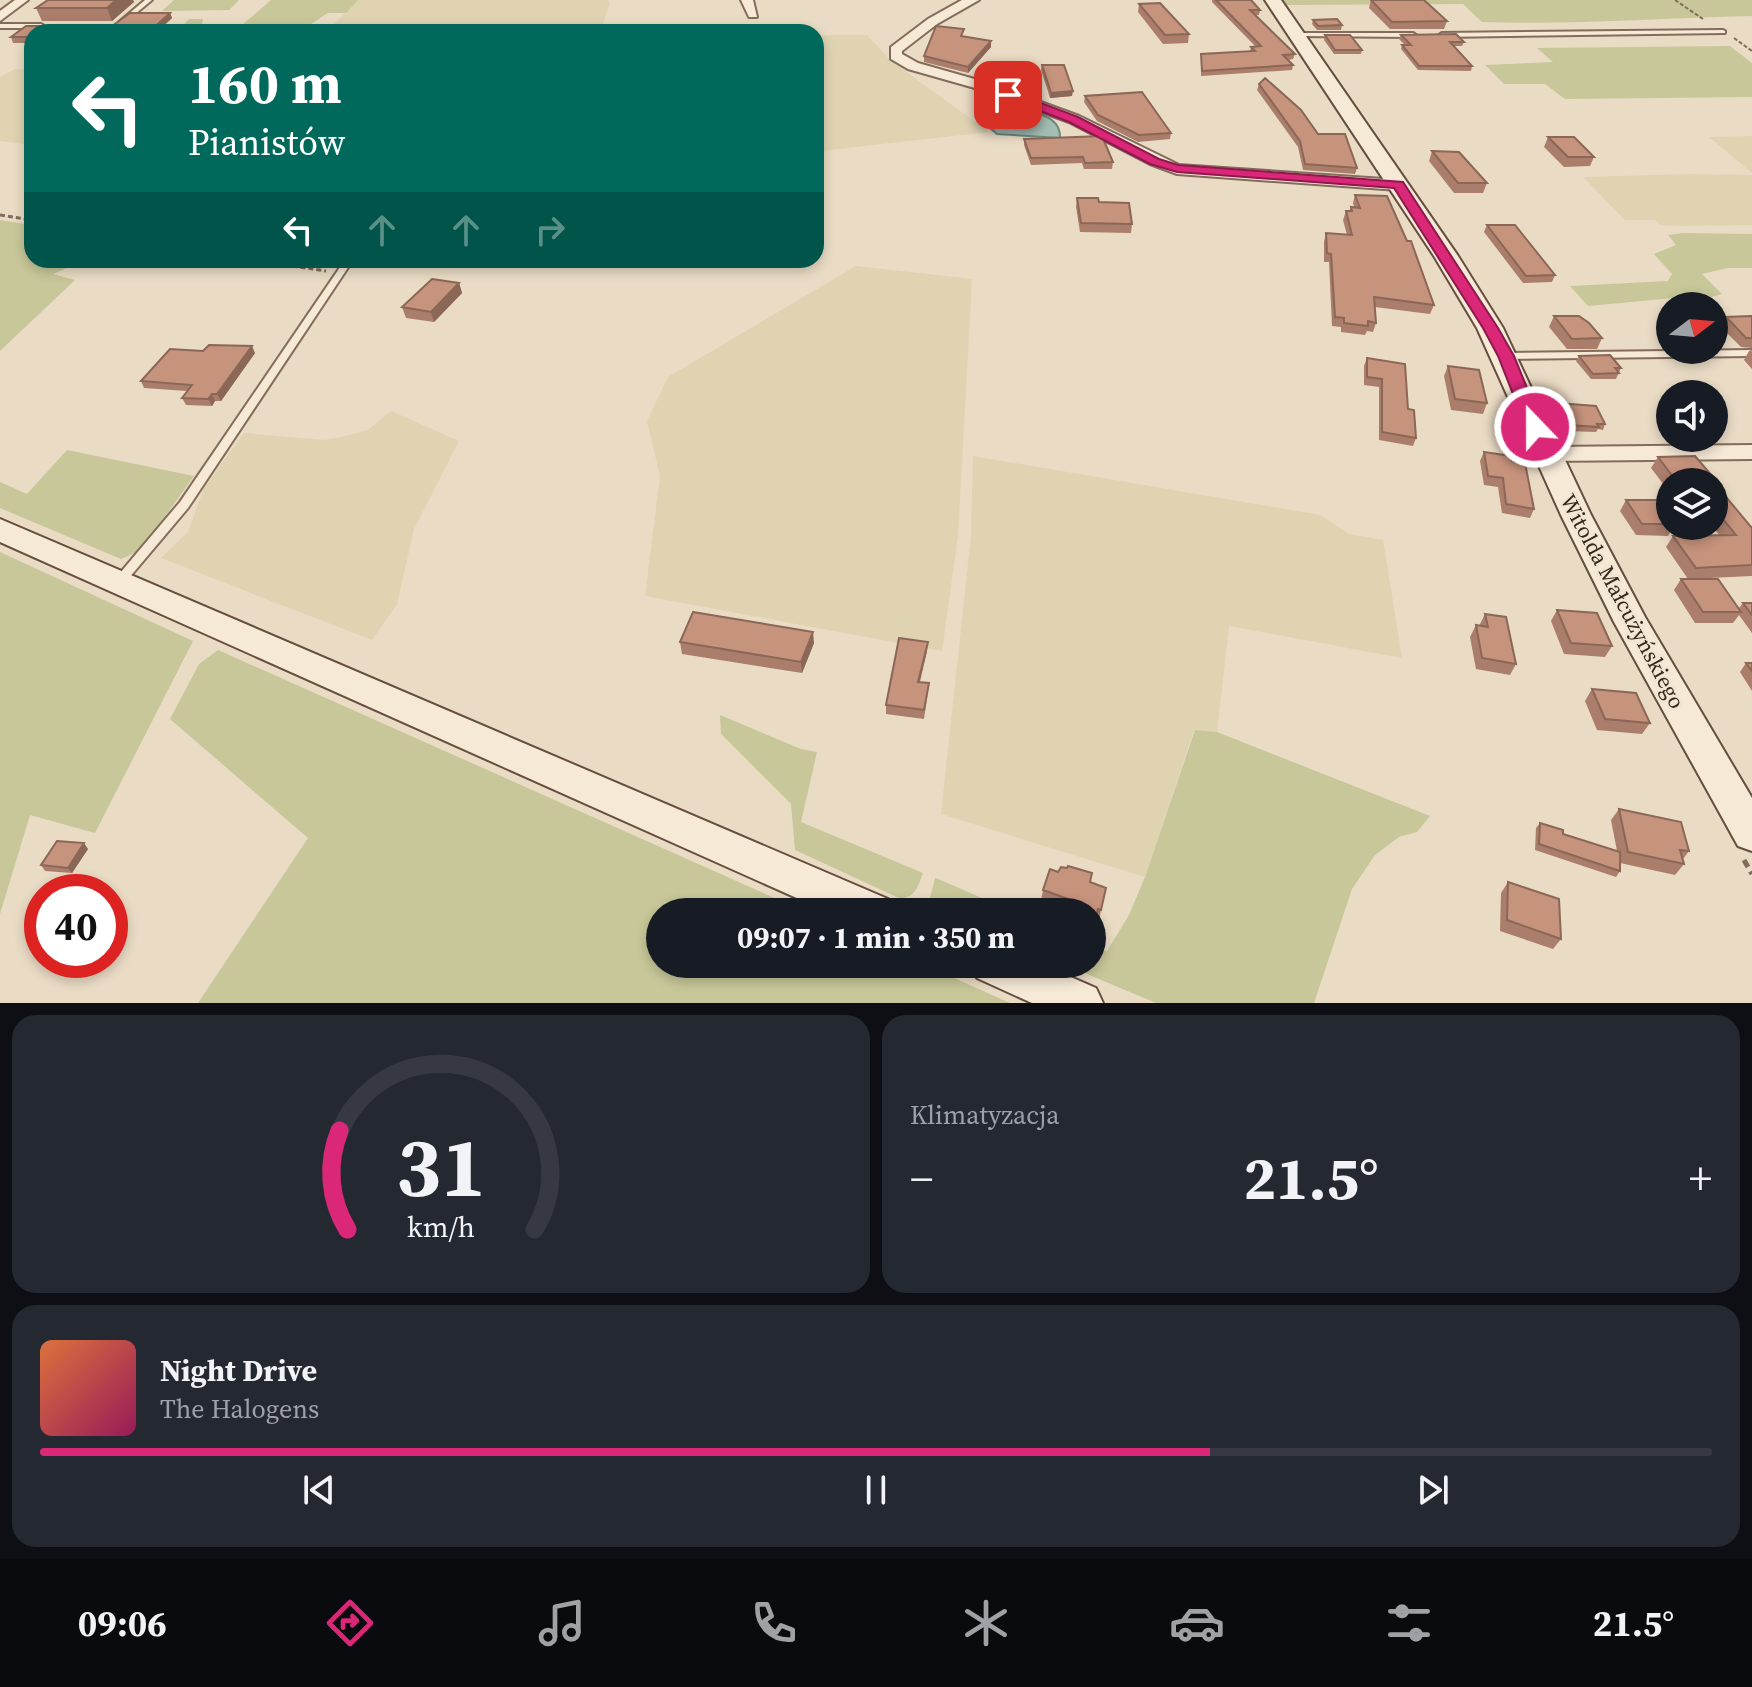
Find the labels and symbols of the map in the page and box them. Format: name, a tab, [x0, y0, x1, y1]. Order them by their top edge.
pin	[974, 61, 1042, 129]
north arrow	[1656, 292, 1728, 364]
position arrow	[1493, 385, 1577, 469]
street label: Witolda Małcużyńskiego	[1554, 488, 1692, 714]
speed limit sign: 40	[24, 874, 128, 978]

